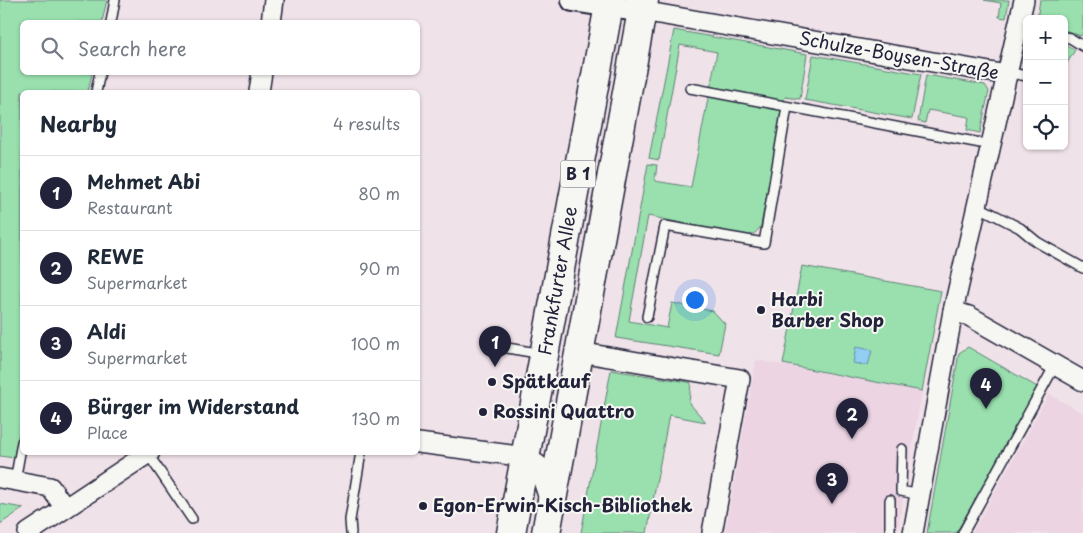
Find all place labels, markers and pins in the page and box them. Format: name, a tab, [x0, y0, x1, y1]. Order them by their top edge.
place label: Harbi Barber Shop	[771, 285, 884, 333]
marker: Harbi Barber Shop	[755, 304, 767, 316]
pin: 1	[479, 326, 511, 367]
place label: Spätkauf	[502, 367, 591, 394]
pin: 4	[970, 368, 1002, 409]
marker: Spätkauf	[486, 376, 498, 388]
place label: Rossini Quattro	[493, 397, 635, 424]
pin: 2	[836, 398, 868, 439]
marker: Rossini Quattro	[477, 406, 489, 418]
pin: 3	[816, 463, 848, 504]
place label: Egon-Erwin-Kisch-Bibliothek	[433, 491, 693, 518]
marker: Egon-Erwin-Kisch-Bibliothek	[417, 500, 429, 512]

